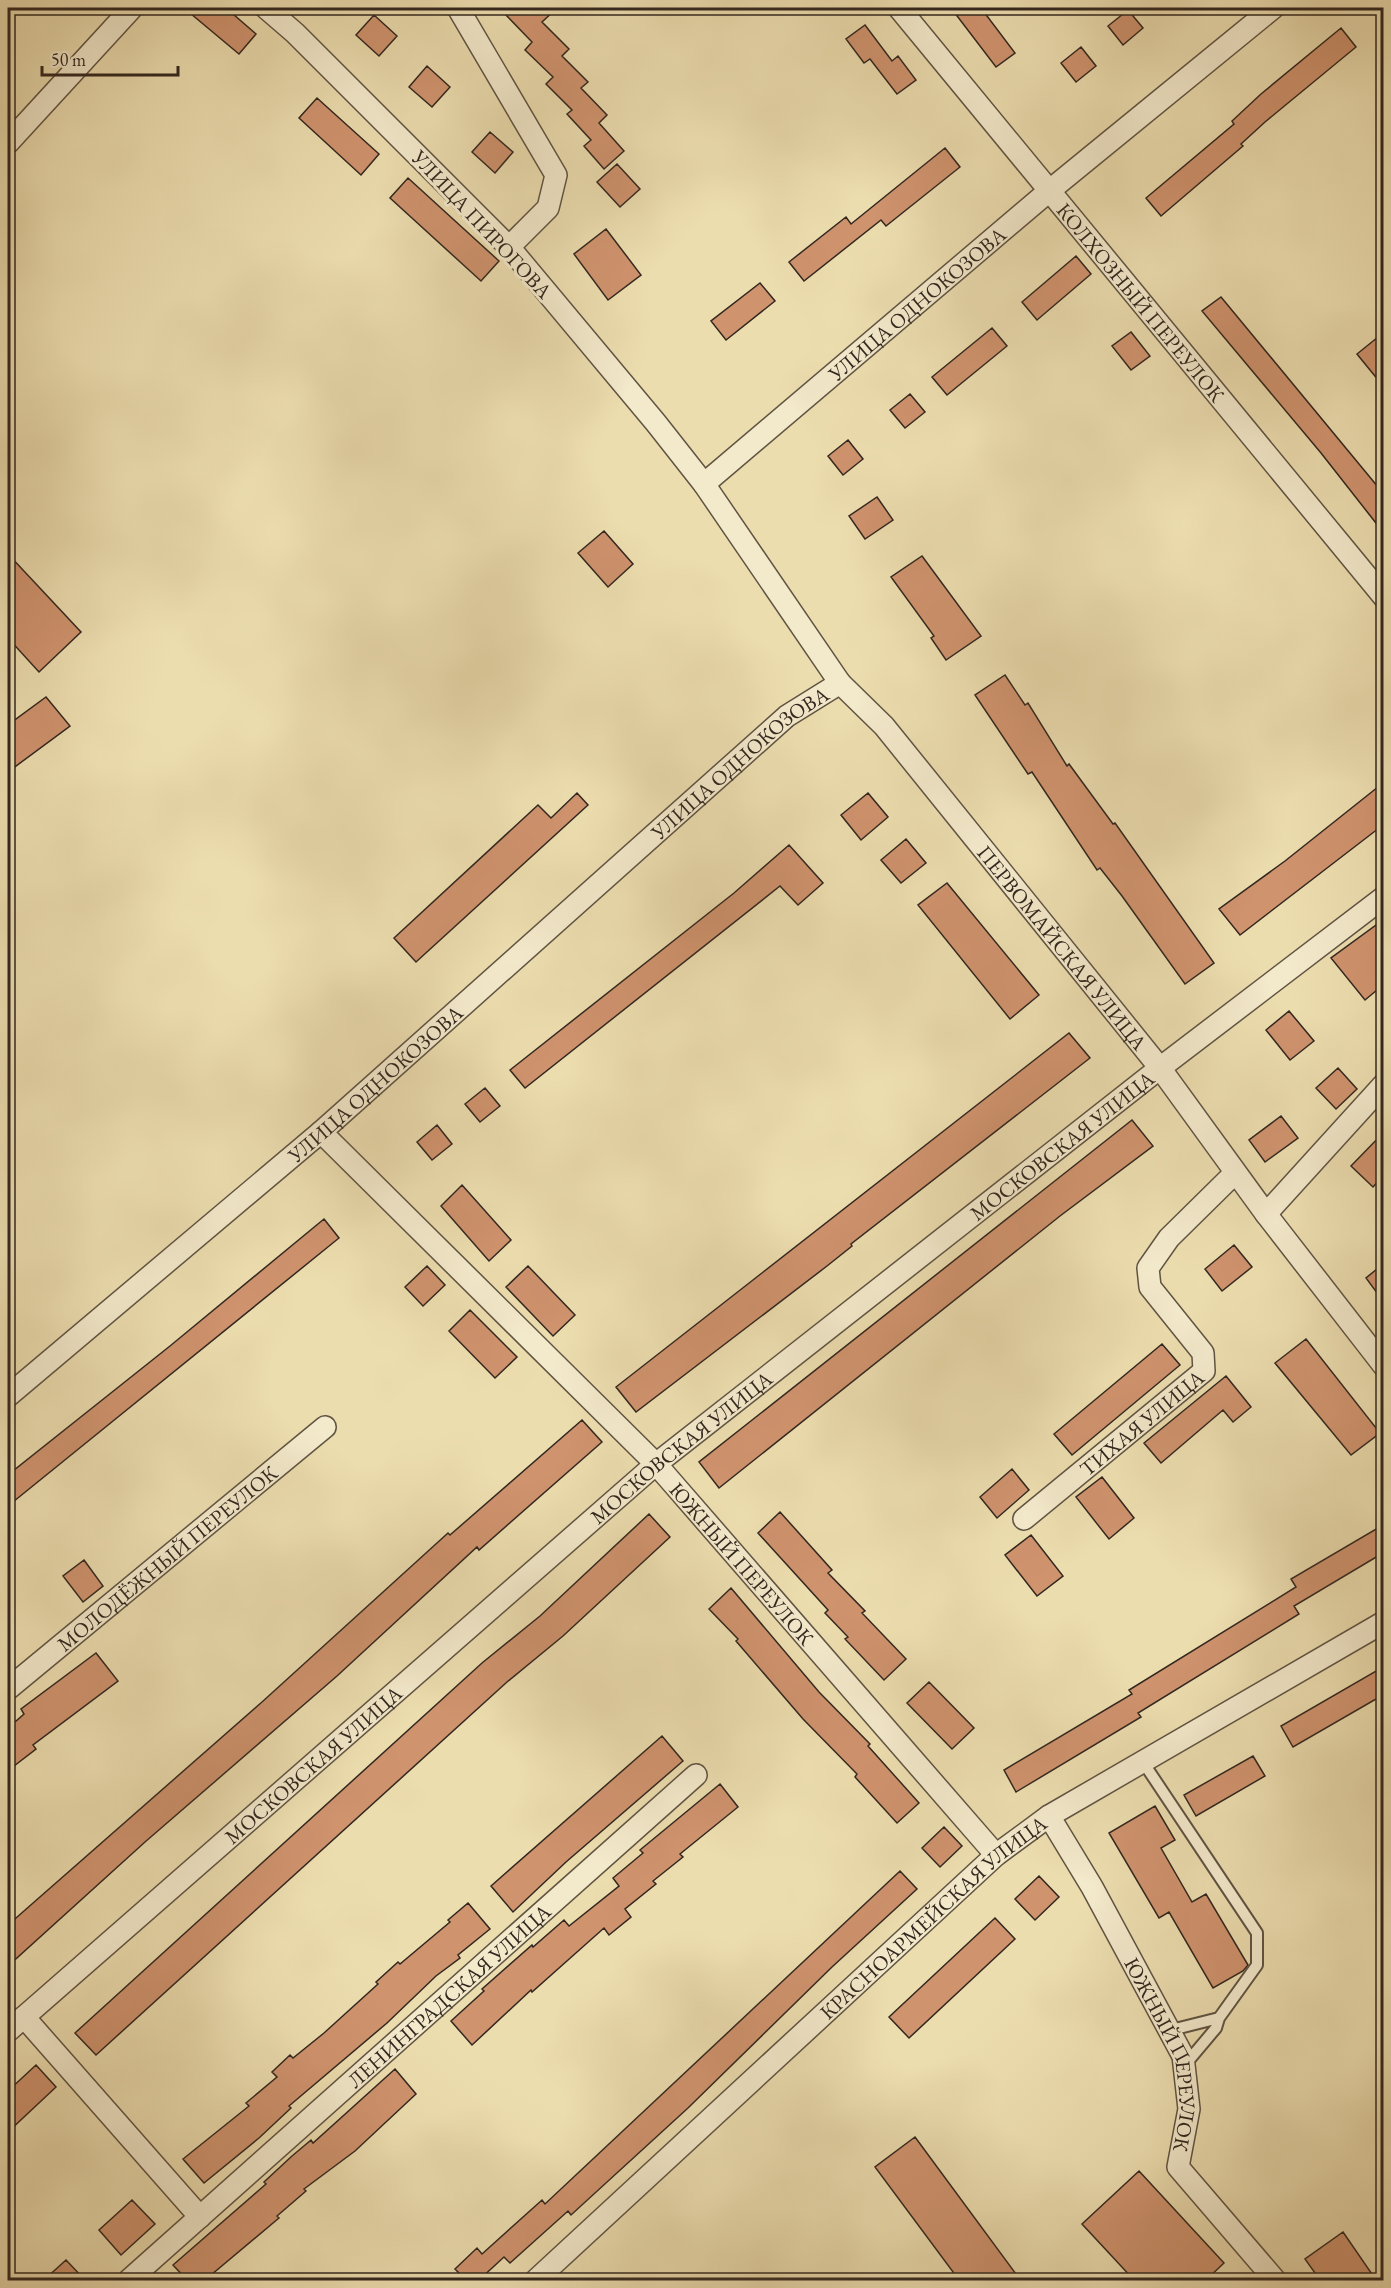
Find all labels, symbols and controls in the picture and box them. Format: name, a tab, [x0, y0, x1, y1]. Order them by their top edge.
scale bar	[42, 39, 178, 77]
text: 50 m	[51, 48, 86, 71]
street label: УЛИЦА ПИРОГОВА	[405, 143, 558, 304]
street label: КОЛХОЗНЫЙ ПЕРЕУЛОК	[1051, 197, 1231, 407]
street label: УЛИЦА ОДНОКОЗОВА	[821, 220, 1011, 387]
street label: УЛИЦА ОДНОКОЗОВА	[644, 680, 834, 846]
street label: ПЕРВОМАЙСКАЯ УЛИЦА	[972, 839, 1154, 1056]
street label: УЛИЦА ОДНОКОЗОВА	[281, 998, 468, 1169]
street label: МОСКОВСКАЯ УЛИЦА	[964, 1064, 1160, 1226]
street label: ТИХАЯ УЛИЦА	[1074, 1363, 1210, 1482]
street label: МОСКОВСКАЯ УЛИЦА	[584, 1364, 778, 1529]
street label: МОЛОДЁЖНЫЙ ПЕРЕУЛОК	[51, 1459, 283, 1657]
street label: ЮЖНЫЙ ПЕРЕУЛОК	[664, 1476, 821, 1650]
street label: МОСКОВСКАЯ УЛИЦА	[218, 1679, 408, 1849]
street label: КРАСНОАРМЕЙСКАЯ УЛИЦА	[814, 1809, 1052, 2025]
street label: ЛЕНИНГРАДСКАЯ УЛИЦА	[341, 1897, 556, 2093]
street label: ЮЖНЫЙ ПЕРЕУЛОК	[1119, 1952, 1203, 2154]

